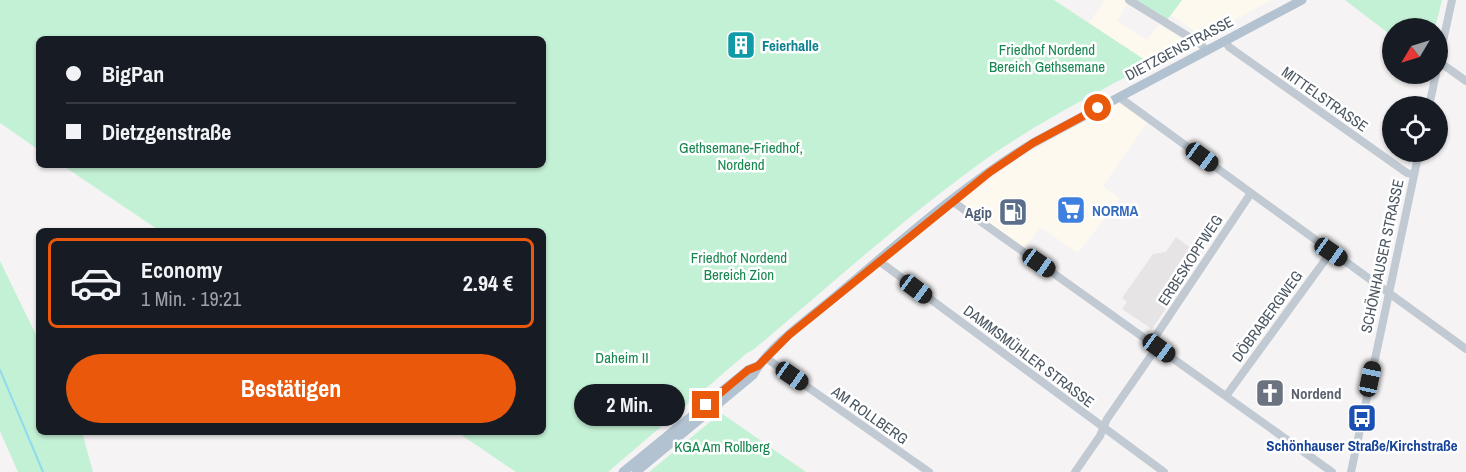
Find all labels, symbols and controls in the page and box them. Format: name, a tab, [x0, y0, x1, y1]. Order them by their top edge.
street label: DIETZGENSTRASSE	[1121, 11, 1237, 85]
north arrow	[1382, 18, 1448, 84]
map controls	[1382, 18, 1448, 162]
building icon: Feierhalle	[725, 29, 757, 61]
place label: Feierhalle	[762, 35, 819, 56]
park label: Friedhof Nordend Bereich Gethsemane	[989, 39, 1105, 77]
text: BigPan	[102, 59, 164, 89]
street label: MITTELSTRASSE	[1278, 61, 1372, 137]
route start	[1084, 94, 1111, 121]
button: locate	[1382, 96, 1448, 162]
text: Dietzgenstraße	[102, 117, 231, 147]
park label: Gethsemane-Friedhof, Nordend	[679, 137, 803, 175]
car	[1182, 139, 1222, 175]
street label: SCHÖNHAUSER STRASSE	[1355, 177, 1409, 335]
supermarket icon: NORMA	[1055, 194, 1087, 226]
fuel station icon: Agip	[997, 196, 1029, 228]
place label: NORMA	[1092, 200, 1139, 221]
place label: Agip	[965, 202, 992, 223]
street label: ERBESKOPFWEG	[1153, 210, 1227, 310]
car	[1311, 234, 1351, 270]
car	[1019, 245, 1059, 281]
park label: Friedhof Nordend Bereich Zion	[691, 247, 787, 285]
text: Economy	[141, 255, 222, 285]
icon: car	[69, 256, 123, 310]
street label: DÖBRABERGWEG	[1227, 266, 1307, 366]
text: 2.94 €	[463, 268, 513, 298]
car	[896, 271, 936, 307]
text: 1 Min. · 19:21	[141, 285, 241, 312]
street label: DAMMSMÜHLER STRASSE	[959, 300, 1099, 412]
car	[1139, 330, 1179, 366]
park label: Daheim II	[595, 347, 649, 368]
button: Bestätigen	[66, 354, 516, 423]
car	[772, 358, 812, 394]
car	[1357, 360, 1383, 398]
church icon: Nordend	[1254, 377, 1286, 409]
street label: AM ROLLBERG	[827, 380, 912, 449]
place label: Nordend	[1291, 383, 1342, 404]
callout: 2 Min.	[574, 384, 685, 426]
text: 2 Min.	[606, 391, 653, 418]
route end	[692, 391, 719, 418]
bus stop icon: Schönhauser Straße/Kirchstraße	[1346, 402, 1378, 434]
place label: Schönhauser Straße/Kirchstraße	[1266, 435, 1458, 456]
park label: KGA Am Rollberg	[674, 436, 770, 457]

